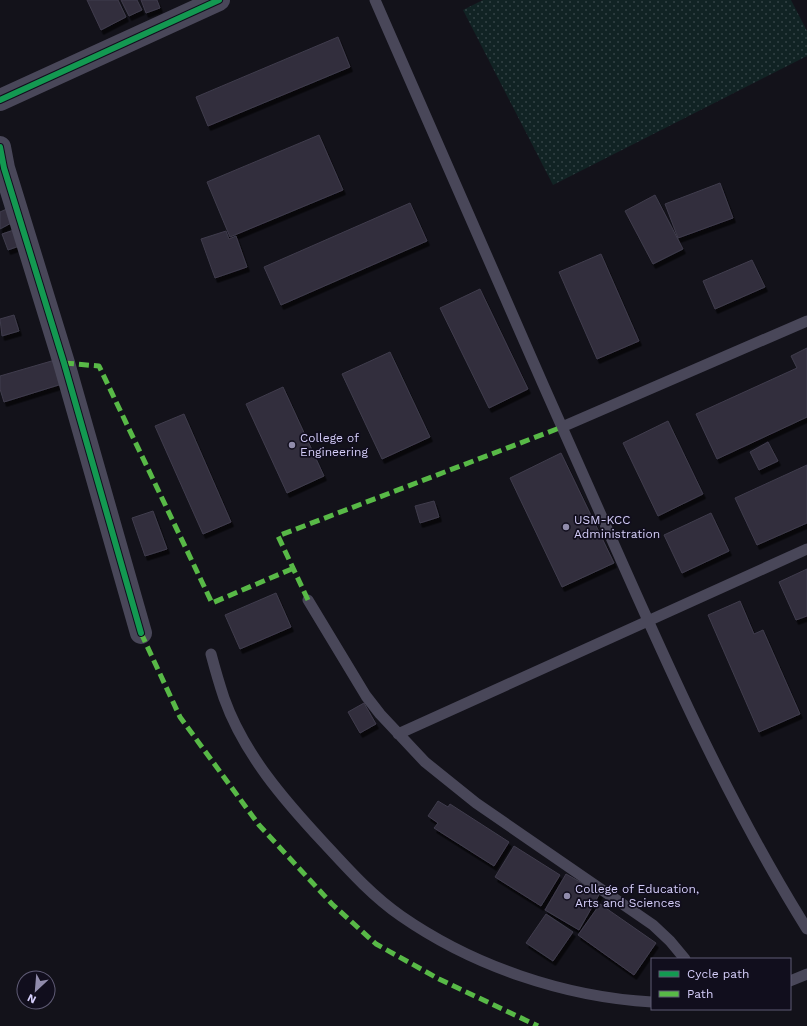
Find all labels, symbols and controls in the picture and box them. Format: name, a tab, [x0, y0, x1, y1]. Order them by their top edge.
place label: College of Engineering	[300, 431, 368, 459]
marker: College of Engineering	[287, 440, 297, 450]
place label: USM-KCC Administration	[574, 513, 660, 541]
marker: USM-KCC Administration	[561, 522, 571, 532]
place label: College of Education, Arts and Sciences	[575, 882, 699, 910]
marker: College of Education, Arts and Sciences	[562, 891, 572, 901]
legend	[651, 958, 791, 1010]
text: Cycle path	[687, 967, 749, 981]
north arrow	[16, 970, 56, 1010]
text: Path	[687, 987, 713, 1001]
text: N	[25, 991, 38, 1006]

